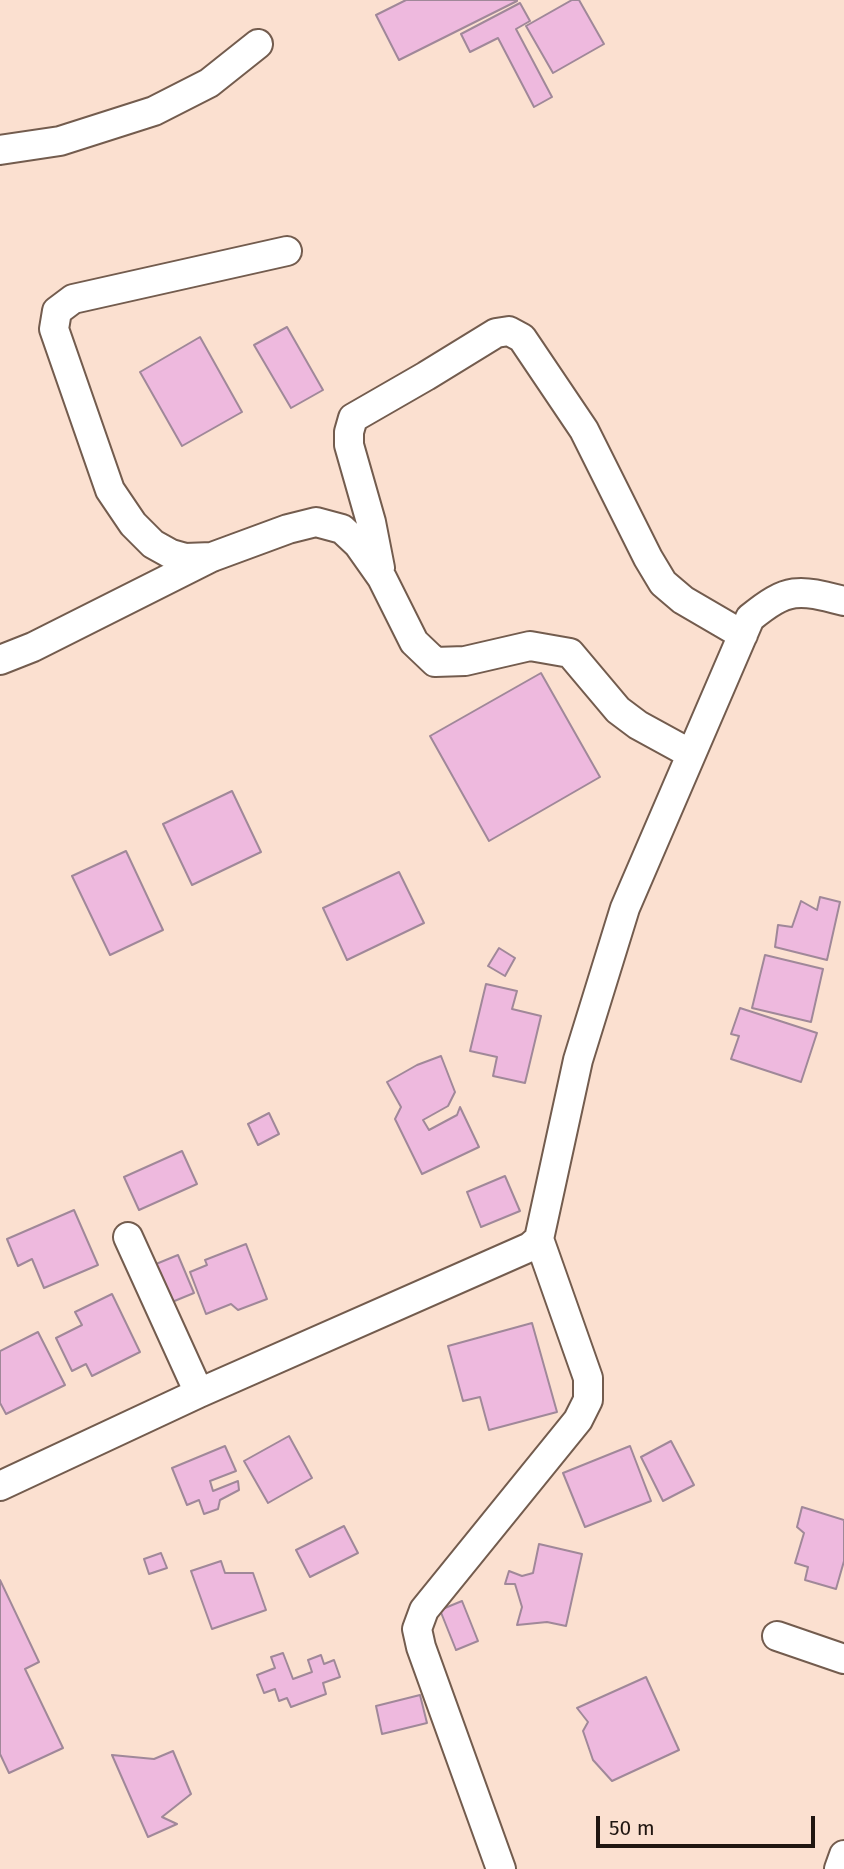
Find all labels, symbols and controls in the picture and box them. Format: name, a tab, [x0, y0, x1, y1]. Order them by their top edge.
scale bar	[599, 1802, 818, 1846]
text: 50 m	[609, 1815, 655, 1841]

